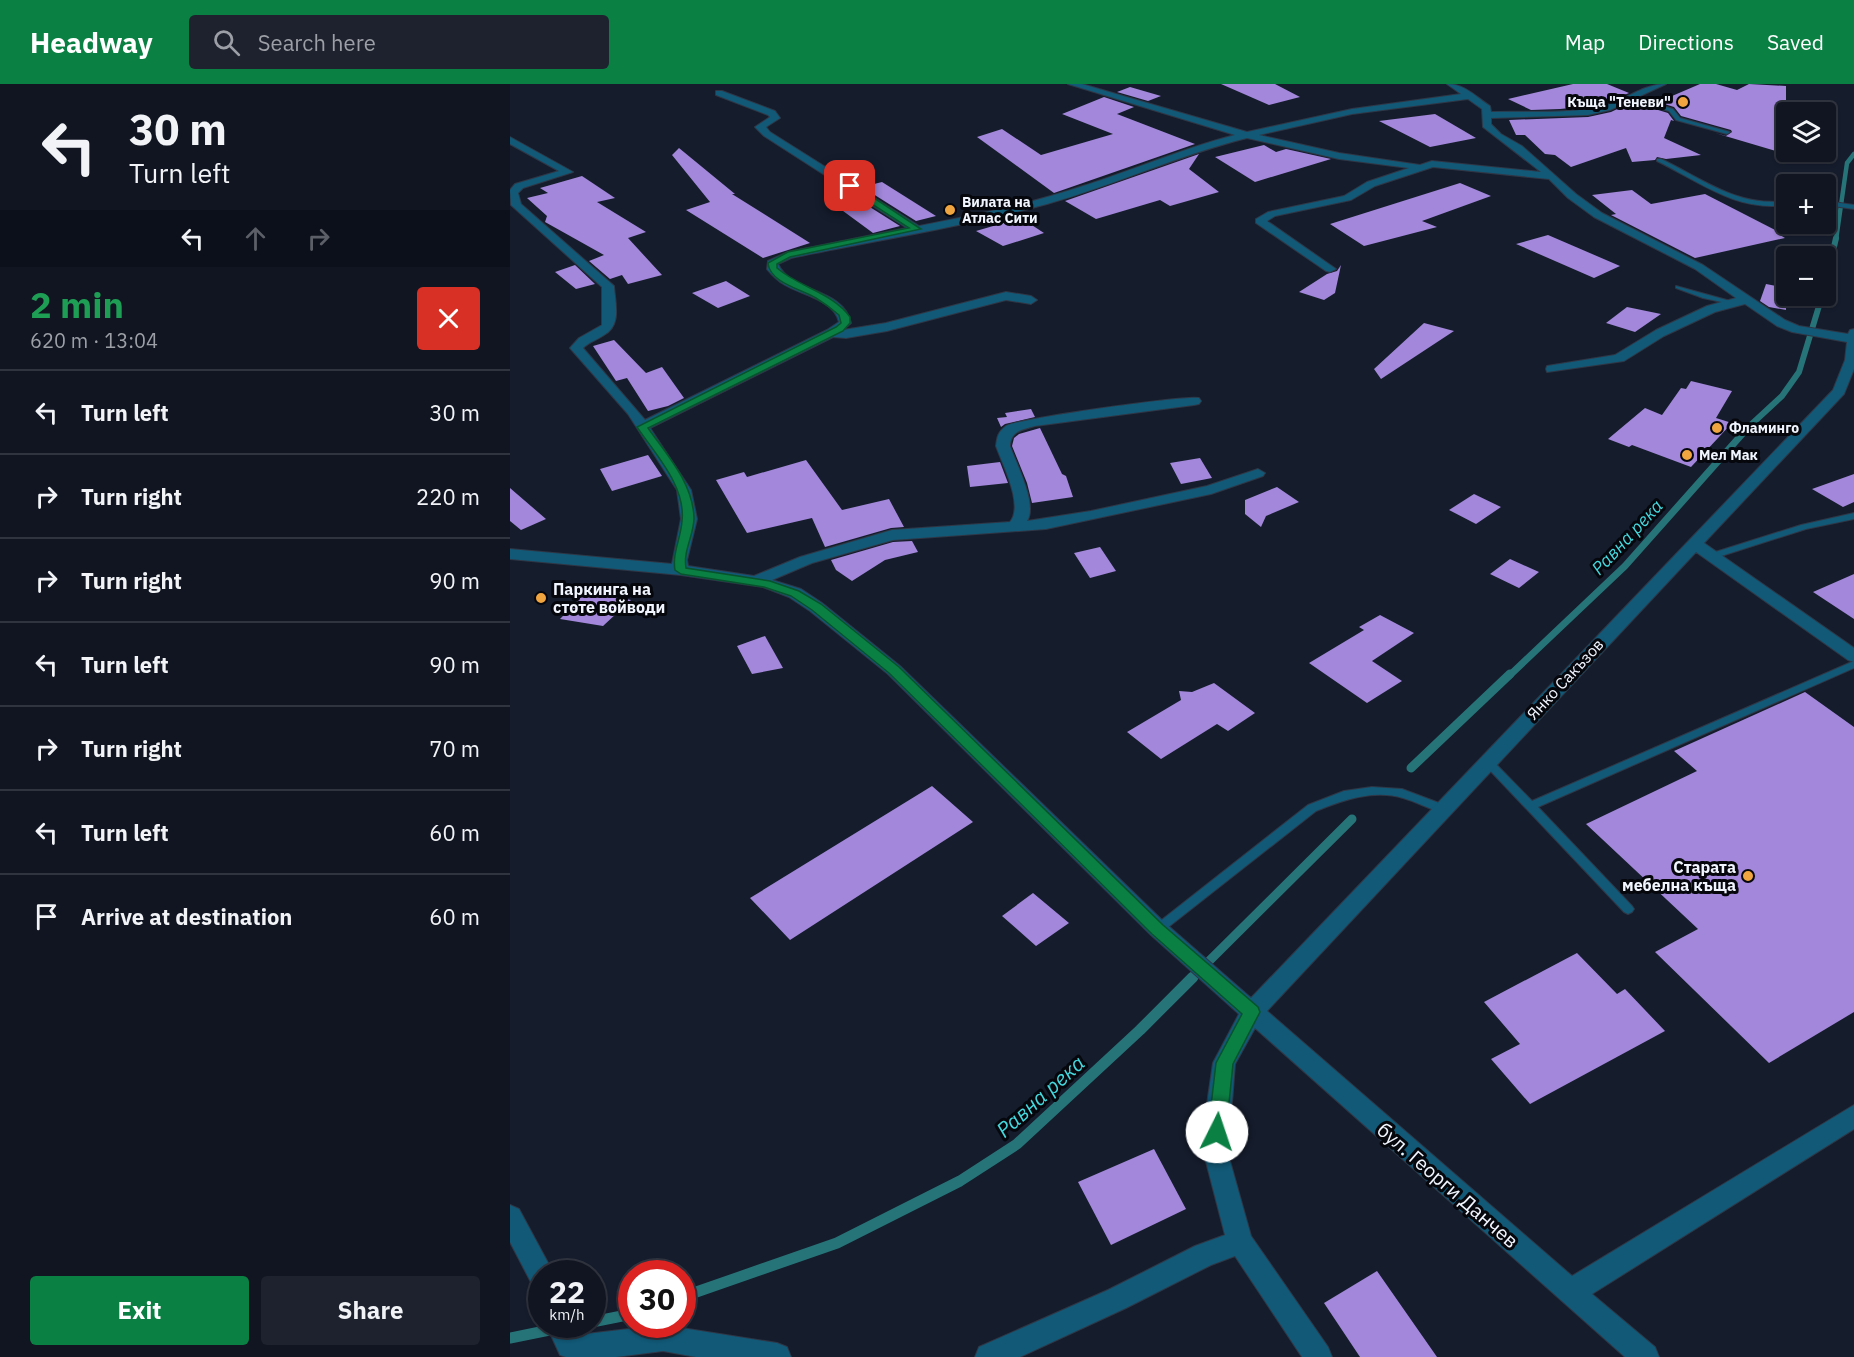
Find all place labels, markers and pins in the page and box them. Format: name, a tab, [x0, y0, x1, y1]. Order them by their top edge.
place label: Къща "Теневи"	[1567, 93, 1671, 111]
marker: Къща "Теневи"	[1676, 95, 1690, 109]
pin	[824, 160, 875, 211]
place label: Вилата на Атлас Сити	[962, 193, 1038, 227]
marker: Вилата на Атлас Сити	[943, 203, 957, 217]
place label: Фламинго	[1729, 419, 1799, 437]
marker: Фламинго	[1710, 421, 1724, 435]
place label: Мел Мак	[1699, 446, 1758, 464]
marker: Мел Мак	[1680, 448, 1694, 462]
place label: Паркинга на стоте войводи	[553, 579, 665, 617]
marker: Паркинга на стоте войводи	[534, 591, 548, 605]
place label: Старата мебелна къща	[1622, 857, 1736, 895]
marker: Старата мебелна къща	[1741, 869, 1755, 883]

